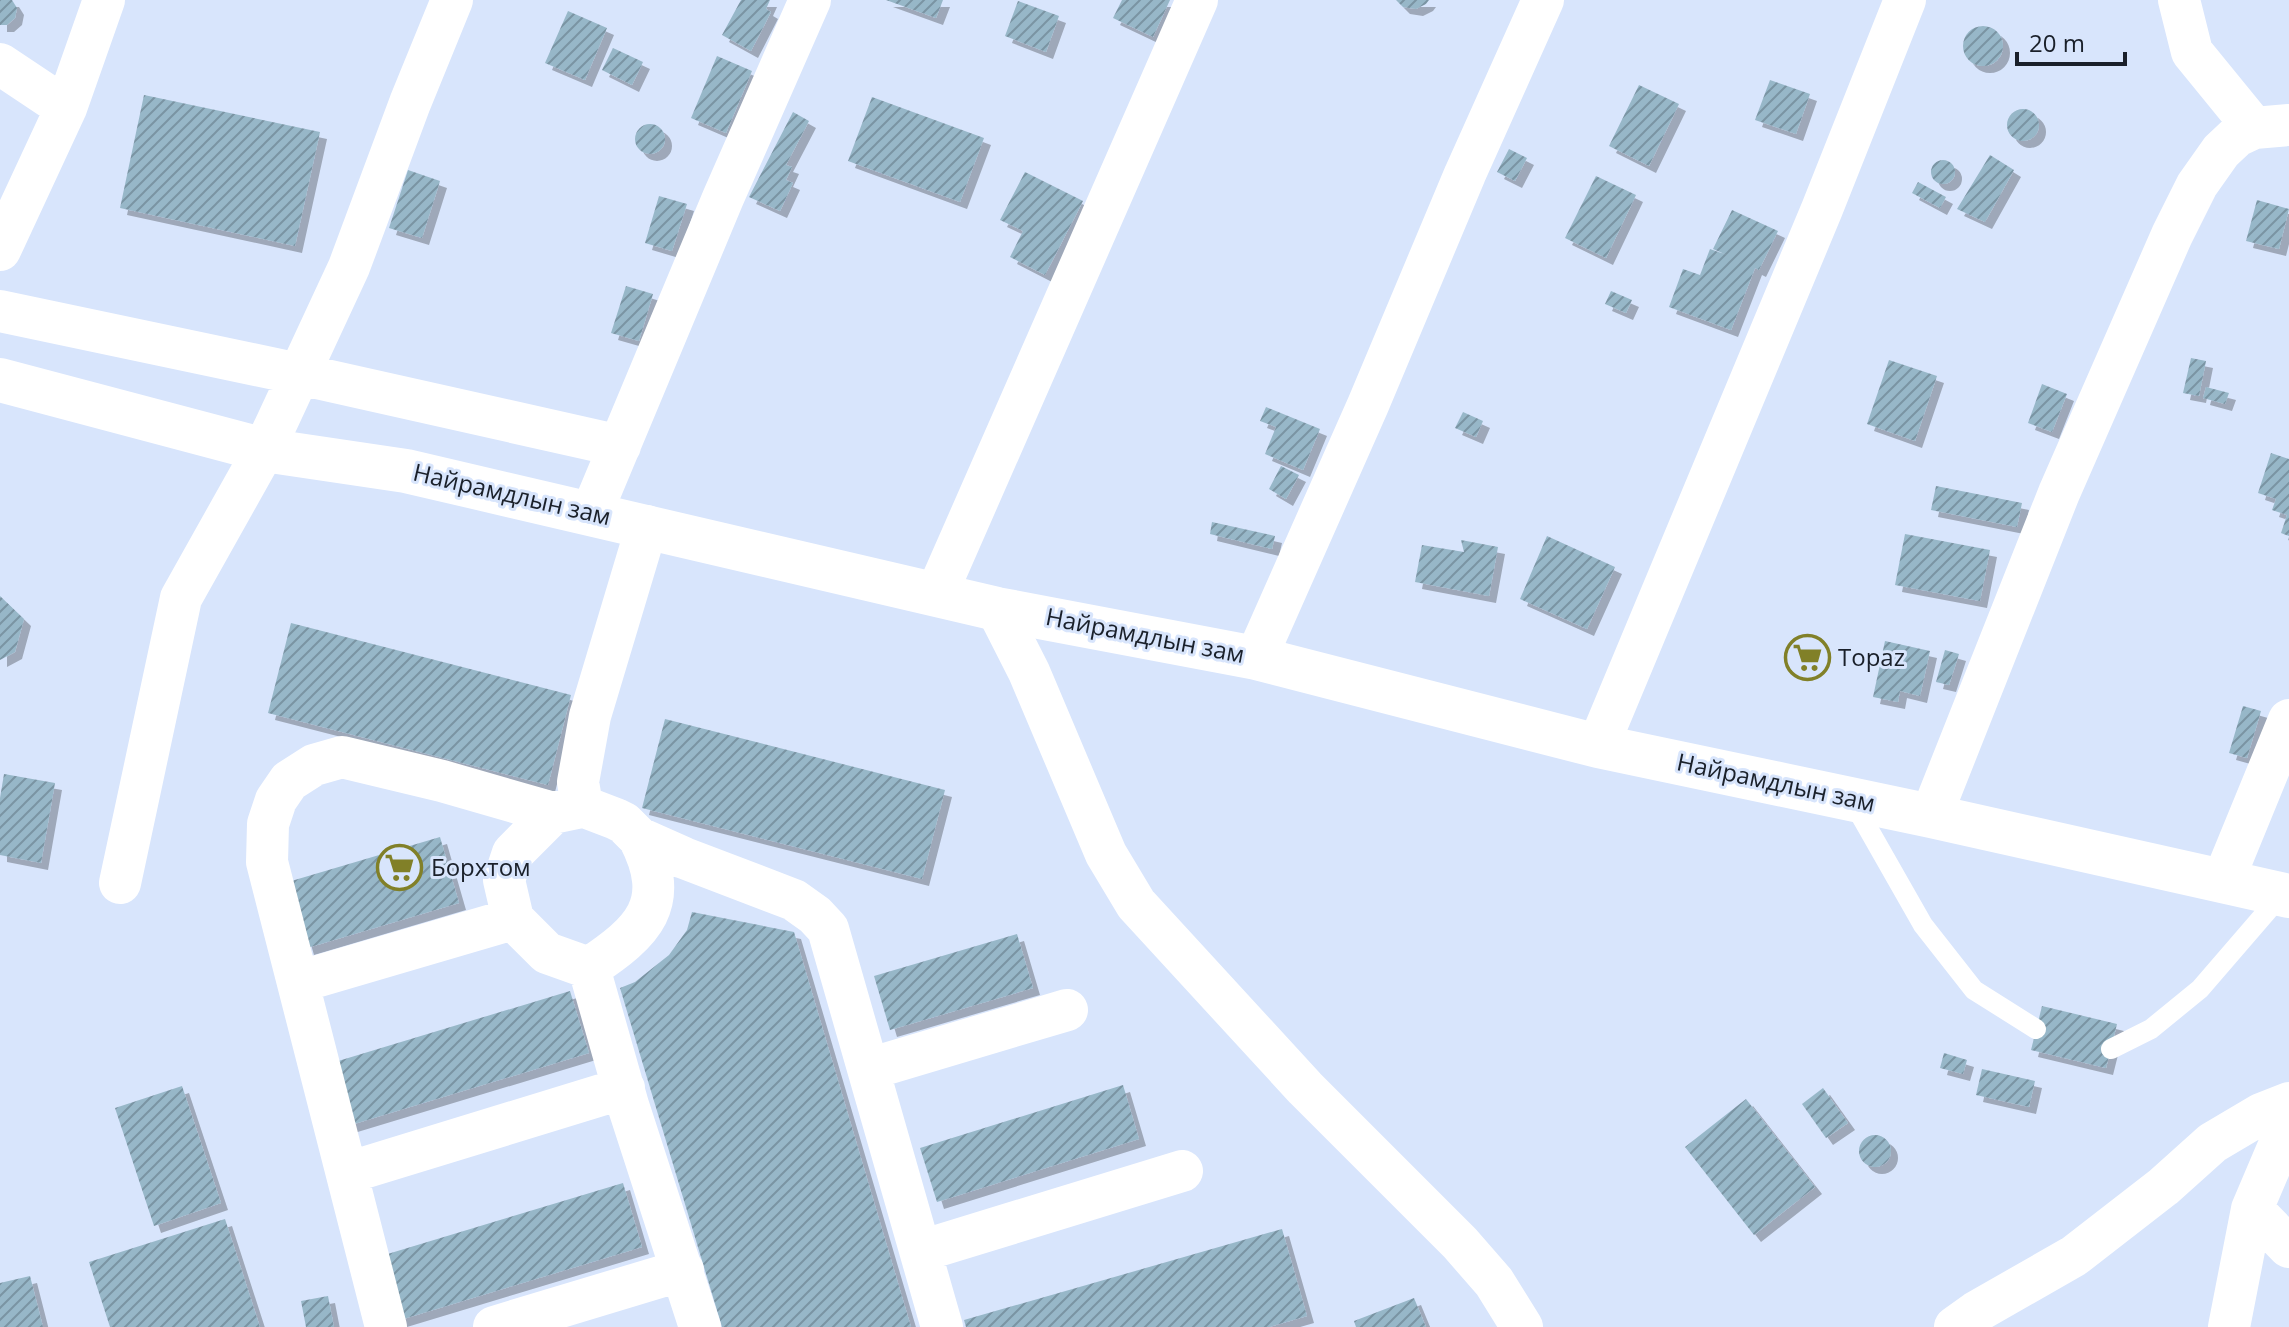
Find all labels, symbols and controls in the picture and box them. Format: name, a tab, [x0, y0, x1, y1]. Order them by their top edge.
scale bar	[2017, 16, 2125, 66]
text: 20 m	[2029, 26, 2085, 59]
street label: Найрамдлын зам	[410, 455, 614, 532]
street label: Найрамдлын зам	[1043, 599, 1248, 670]
supermarket icon: Topaz	[1783, 634, 1831, 682]
place label: Topaz	[1838, 640, 1905, 673]
street label: Найрамдлын зам	[1674, 744, 1878, 819]
supermarket icon: Борхтом	[376, 844, 424, 892]
place label: Борхтом	[431, 850, 531, 883]

